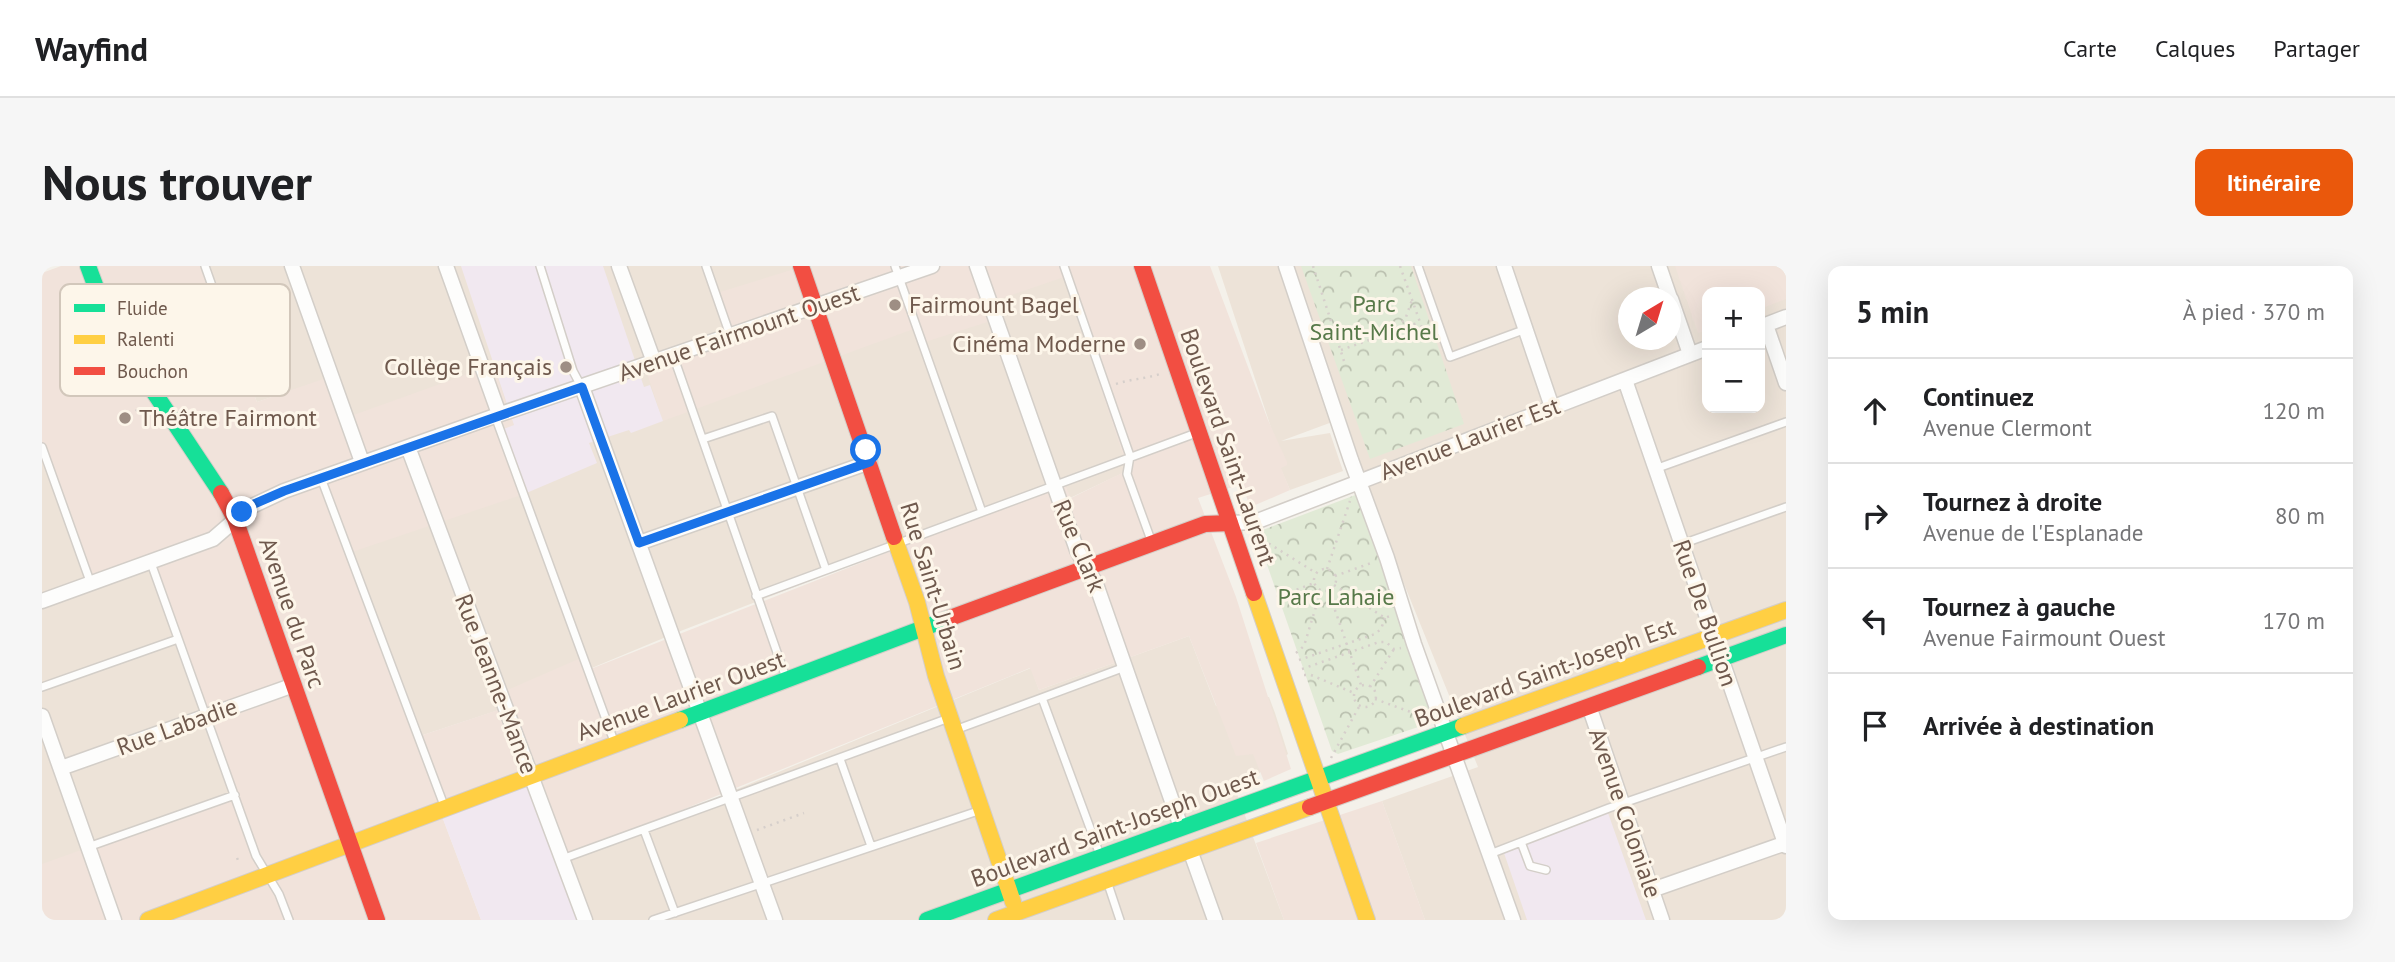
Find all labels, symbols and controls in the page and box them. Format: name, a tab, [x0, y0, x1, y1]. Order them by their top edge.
text: Wayfind	[35, 27, 148, 70]
text: Carte	[2063, 33, 2117, 64]
text: Calques	[2155, 33, 2235, 64]
text: Partager	[2273, 33, 2360, 64]
button: Itinéraire	[2195, 149, 2353, 216]
text: Nous trouver	[42, 150, 312, 214]
street label: Avenue Fairmount Ouest	[614, 277, 863, 388]
legend	[60, 284, 290, 396]
north arrow	[1618, 287, 1681, 350]
map controls	[1702, 287, 1765, 413]
button: +	[1702, 287, 1765, 350]
park label: Parc Saint-Michel	[1310, 288, 1438, 347]
place label: Fairmount Bagel	[909, 289, 1079, 320]
text: 5 min	[1856, 292, 1929, 331]
text: Fluide	[117, 296, 168, 320]
marker: Fairmount Bagel	[887, 297, 903, 313]
text: À pied · 370 m	[2183, 297, 2325, 326]
street label: Boulevard Saint-Laurent	[1173, 325, 1284, 569]
text: Ralenti	[117, 327, 175, 351]
place label: Cinéma Moderne	[952, 328, 1126, 359]
marker: Cinéma Moderne	[1132, 336, 1148, 352]
button: −	[1702, 350, 1765, 413]
place label: Collège Français	[384, 351, 552, 382]
text: Bouchon	[117, 359, 188, 383]
marker: Collège Français	[558, 359, 574, 375]
text: Continuez	[1923, 380, 2034, 413]
street label: Avenue Laurier Est	[1375, 390, 1564, 487]
icon: ahead	[1856, 392, 1894, 430]
text: 120 m	[2263, 396, 2325, 425]
place label: Théâtre Fairmont	[139, 402, 317, 433]
marker: Théâtre Fairmont	[117, 410, 133, 426]
text: Avenue Clermont	[1923, 413, 2092, 442]
route start	[850, 434, 881, 465]
text: Tournez à droite	[1923, 485, 2102, 518]
street label: Rue Clark	[1046, 495, 1113, 597]
route end	[226, 496, 257, 527]
icon: right	[1856, 497, 1894, 535]
street label: Rue Saint-Urbain	[893, 498, 974, 674]
text: 80 m	[2275, 501, 2325, 530]
text: Avenue de l'Esplanade	[1923, 518, 2144, 547]
street label: Avenue du Parc	[252, 534, 333, 692]
street label: Rue De Bullion	[1666, 535, 1745, 690]
park label: Parc Lahaie	[1278, 581, 1394, 612]
street label: Rue Jeanne-Mance	[448, 589, 545, 778]
text: Tournez à gauche	[1923, 590, 2115, 623]
icon: left	[1856, 602, 1894, 640]
text: 170 m	[2263, 606, 2325, 635]
street label: Boulevard Saint-Joseph Est	[1410, 611, 1680, 734]
text: Avenue Fairmount Ouest	[1923, 623, 2165, 652]
street label: Avenue Laurier Ouest	[573, 643, 789, 748]
street label: Rue Labadie	[112, 690, 241, 763]
icon: arrive	[1856, 707, 1894, 745]
text: Arrivée à destination	[1923, 709, 2154, 742]
street label: Avenue Coloniale	[1582, 724, 1669, 902]
street label: Boulevard Saint-Joseph Ouest	[967, 761, 1263, 894]

